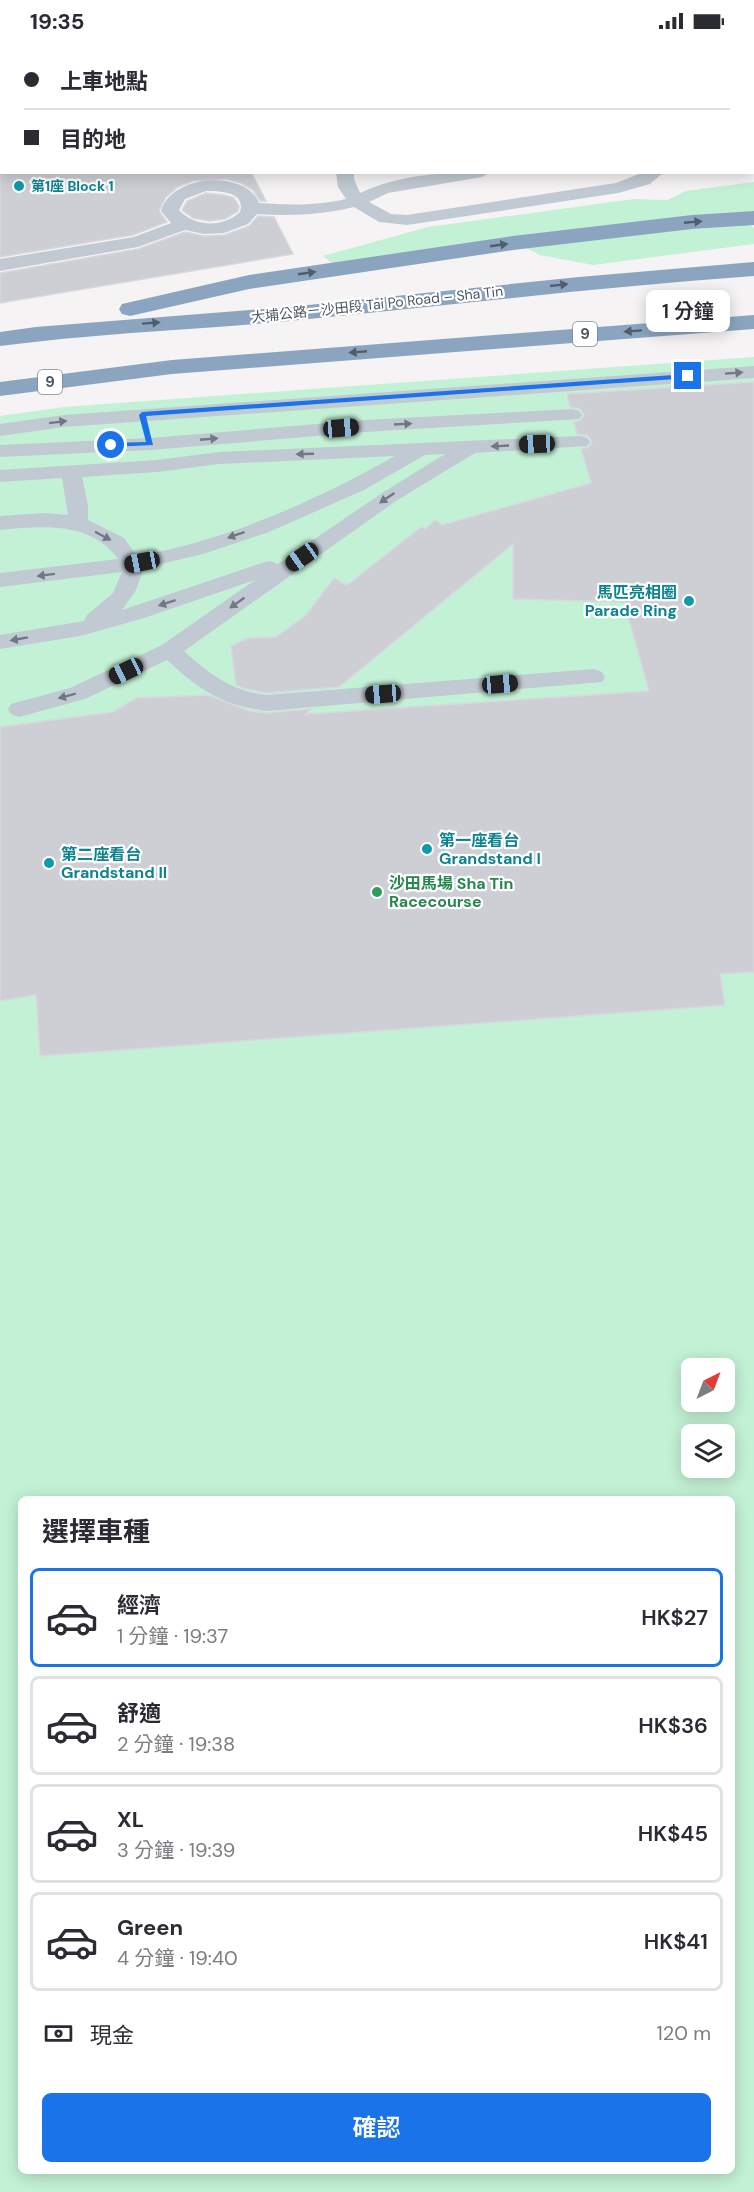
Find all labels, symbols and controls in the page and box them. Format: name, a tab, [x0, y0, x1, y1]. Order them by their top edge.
text: 19:35	[30, 7, 85, 36]
text: 上車地點	[60, 67, 148, 96]
text: 目的地	[60, 125, 126, 154]
place label: 第1座 Block 1	[31, 177, 114, 195]
marker: 第1座 Block 1	[12, 179, 26, 193]
one-way arrow	[684, 218, 703, 227]
one-way arrow	[490, 240, 509, 249]
one-way arrow	[297, 269, 316, 278]
one-way arrow	[549, 280, 568, 290]
street label: 大埔公路－沙田段 Tai Po Road – Sha Tin	[250, 282, 504, 326]
callout: 1 分鐘	[646, 289, 730, 331]
text: 1 分鐘	[662, 298, 714, 324]
one-way arrow	[142, 319, 161, 328]
road number: 9	[573, 322, 597, 346]
one-way arrow	[623, 326, 642, 335]
one-way arrow	[349, 347, 368, 357]
route end	[674, 362, 701, 389]
one-way arrow	[725, 368, 744, 378]
road number: 9	[38, 370, 62, 394]
one-way arrow	[49, 417, 68, 427]
car	[322, 417, 360, 439]
one-way arrow	[393, 419, 412, 429]
route start	[97, 431, 124, 458]
one-way arrow	[199, 434, 218, 444]
car	[519, 434, 555, 454]
one-way arrow	[491, 441, 510, 450]
one-way arrow	[296, 450, 315, 459]
one-way arrow	[380, 492, 396, 504]
one-way arrow	[95, 531, 112, 541]
one-way arrow	[227, 531, 245, 541]
car	[282, 539, 322, 575]
car	[123, 550, 161, 574]
one-way arrow	[36, 570, 55, 579]
place label: 馬匹亮相圈 Parade Ring	[585, 582, 677, 621]
marker: 馬匹亮相圈 Parade Ring	[682, 594, 696, 608]
one-way arrow	[229, 597, 245, 608]
one-way arrow	[158, 599, 176, 608]
one-way arrow	[10, 635, 29, 644]
car	[106, 655, 146, 687]
car	[481, 673, 519, 695]
car	[364, 684, 402, 704]
one-way arrow	[58, 692, 76, 701]
place label: 第一座看台 Grandstand I	[439, 830, 541, 869]
marker: 第一座看台 Grandstand I	[420, 842, 434, 856]
place label: 第二座看台 Grandstand II	[61, 844, 167, 883]
marker: 第二座看台 Grandstand II	[42, 856, 56, 870]
place label: 沙田馬場 Sha Tin Racecourse	[389, 873, 513, 912]
marker: 沙田馬場 Sha Tin Racecourse	[370, 885, 384, 899]
north arrow	[681, 1358, 735, 1412]
map controls	[681, 1358, 735, 1478]
button: layers	[681, 1424, 735, 1478]
text: 選擇車種	[42, 1514, 150, 1549]
icon: car	[45, 1591, 99, 1645]
text: 經濟	[117, 1591, 161, 1620]
text: HK$27	[641, 1603, 708, 1632]
text: 1 分鐘 · 19:37	[117, 1623, 228, 1649]
icon: car	[45, 1699, 99, 1753]
text: 舒適	[117, 1699, 161, 1728]
text: HK$36	[638, 1711, 708, 1740]
text: 2 分鐘 · 19:38	[117, 1731, 235, 1757]
text: XL	[117, 1805, 144, 1834]
icon: car	[45, 1807, 99, 1861]
text: HK$45	[638, 1819, 708, 1848]
text: 3 分鐘 · 19:39	[117, 1837, 235, 1863]
text: Green	[117, 1913, 183, 1942]
icon: car	[45, 1915, 99, 1969]
text: HK$41	[644, 1927, 708, 1956]
text: 4 分鐘 · 19:40	[117, 1945, 238, 1971]
icon: cash	[42, 2017, 75, 2050]
text: 120 m	[657, 2020, 711, 2046]
text: 現金	[90, 2021, 134, 2050]
button: 確認	[42, 2093, 711, 2162]

